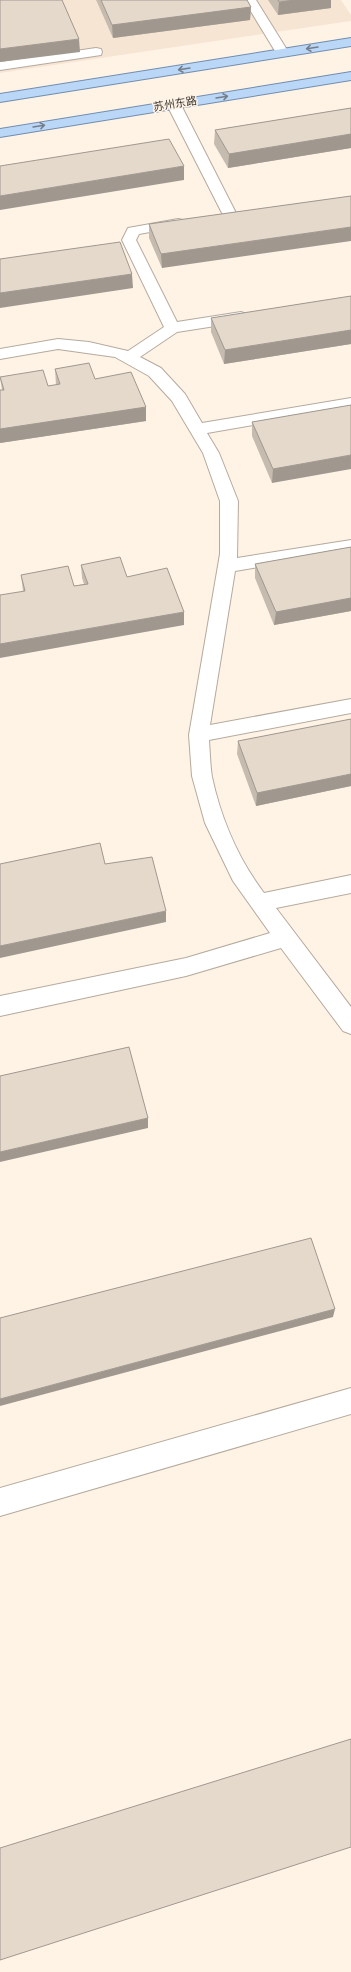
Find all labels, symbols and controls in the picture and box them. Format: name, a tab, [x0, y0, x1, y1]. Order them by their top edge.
one-way arrow	[306, 44, 319, 52]
one-way arrow	[178, 65, 191, 73]
one-way arrow	[215, 93, 228, 101]
street label: 苏州东路	[152, 94, 198, 114]
one-way arrow	[32, 122, 45, 130]

